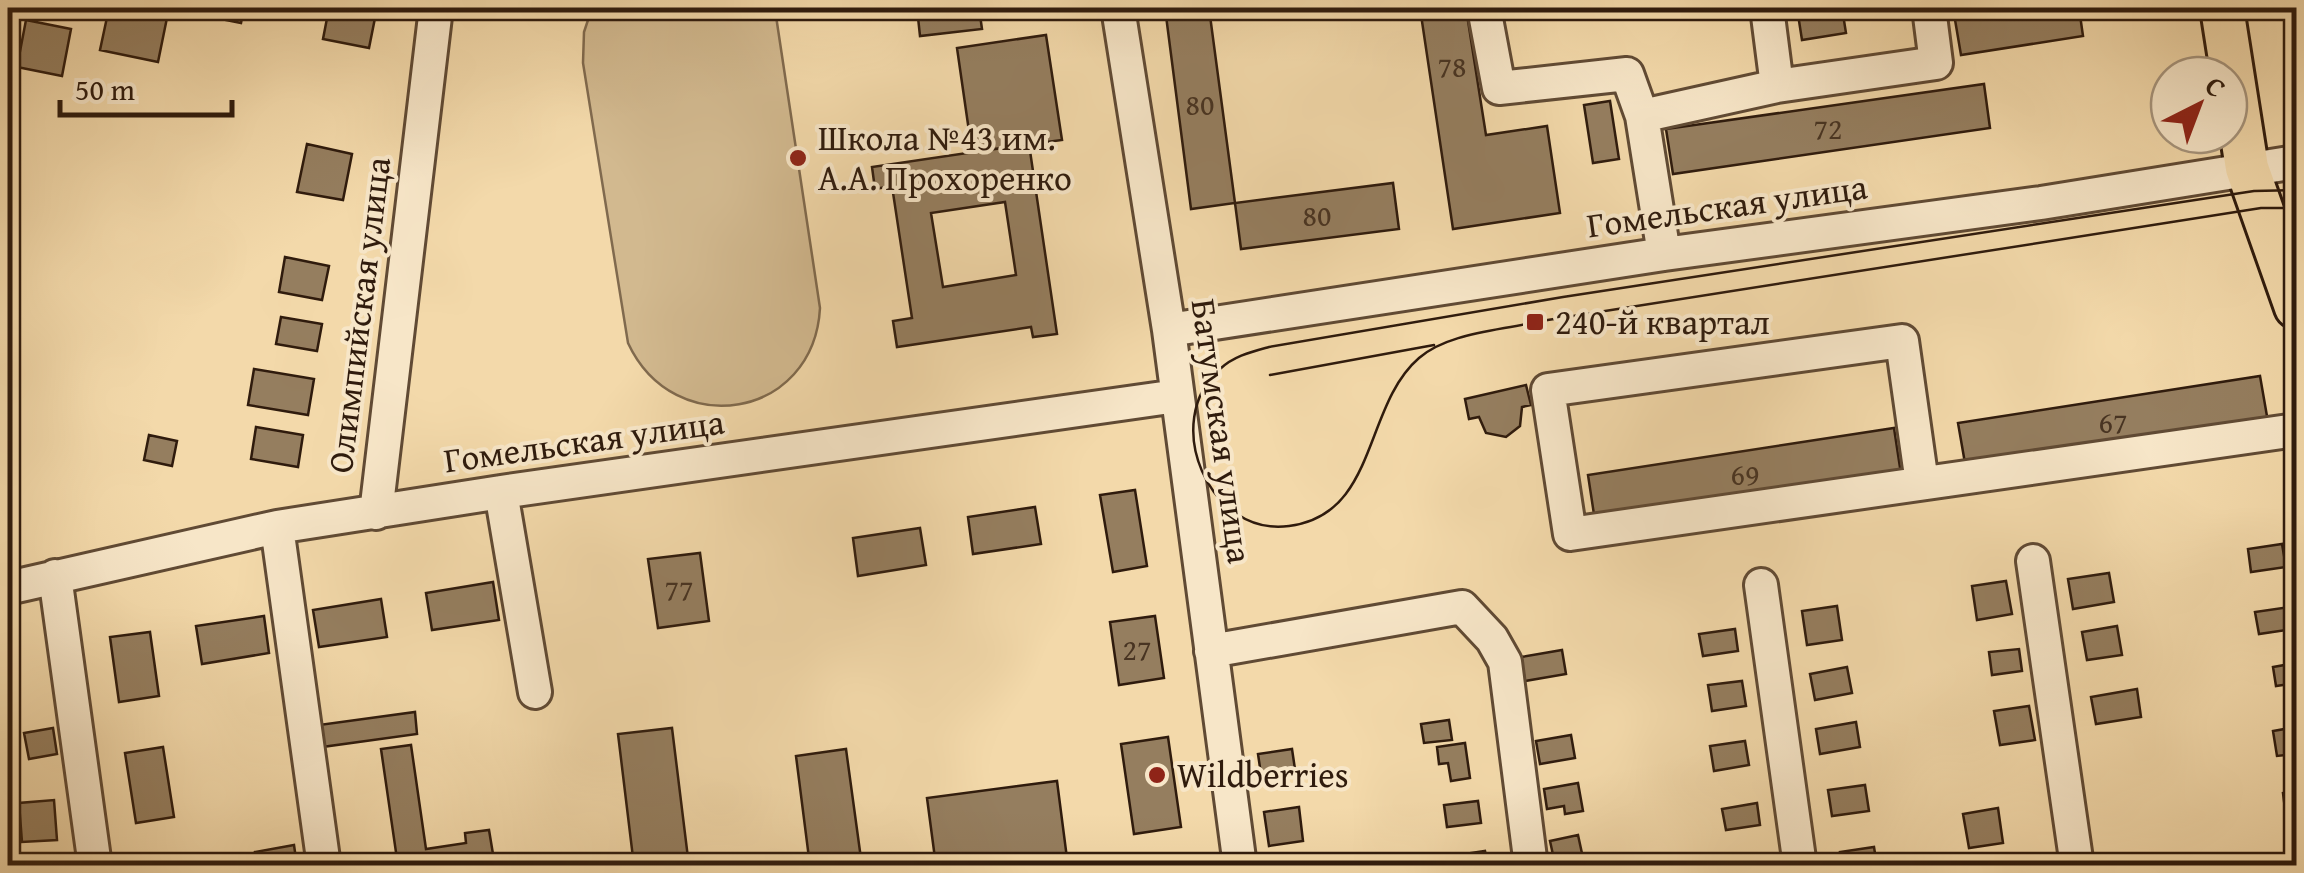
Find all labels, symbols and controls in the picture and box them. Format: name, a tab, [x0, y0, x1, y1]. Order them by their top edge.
house number: 78	[1438, 44, 1466, 88]
scale bar	[60, 55, 232, 117]
north arrow	[2149, 55, 2249, 155]
text: С	[2196, 66, 2236, 107]
text: 50 m	[75, 67, 135, 111]
house number: 80	[1186, 82, 1214, 126]
house number: 72	[1814, 106, 1842, 150]
place label: Школа №43 им. А.А. Прохоренко	[818, 112, 1072, 203]
marker: Школа №43 им. А.А. Прохоренко	[787, 147, 809, 169]
street label: Олимпийская улица	[314, 154, 403, 476]
street label: Гомельская улица	[1584, 161, 1871, 250]
house number: 80	[1303, 193, 1331, 237]
street label: Батумская улица	[1179, 295, 1266, 567]
place label: 240-й квартал	[1555, 296, 1770, 347]
marker: 240-й квартал	[1524, 311, 1546, 333]
street label: Гомельская улица	[441, 396, 728, 485]
house number: 67	[2099, 400, 2127, 444]
house number: 69	[1731, 452, 1759, 496]
house number: 77	[665, 567, 693, 611]
house number: 27	[1123, 627, 1151, 671]
place label: Wildberries	[1177, 749, 1349, 800]
marker: Wildberries	[1146, 764, 1168, 786]

